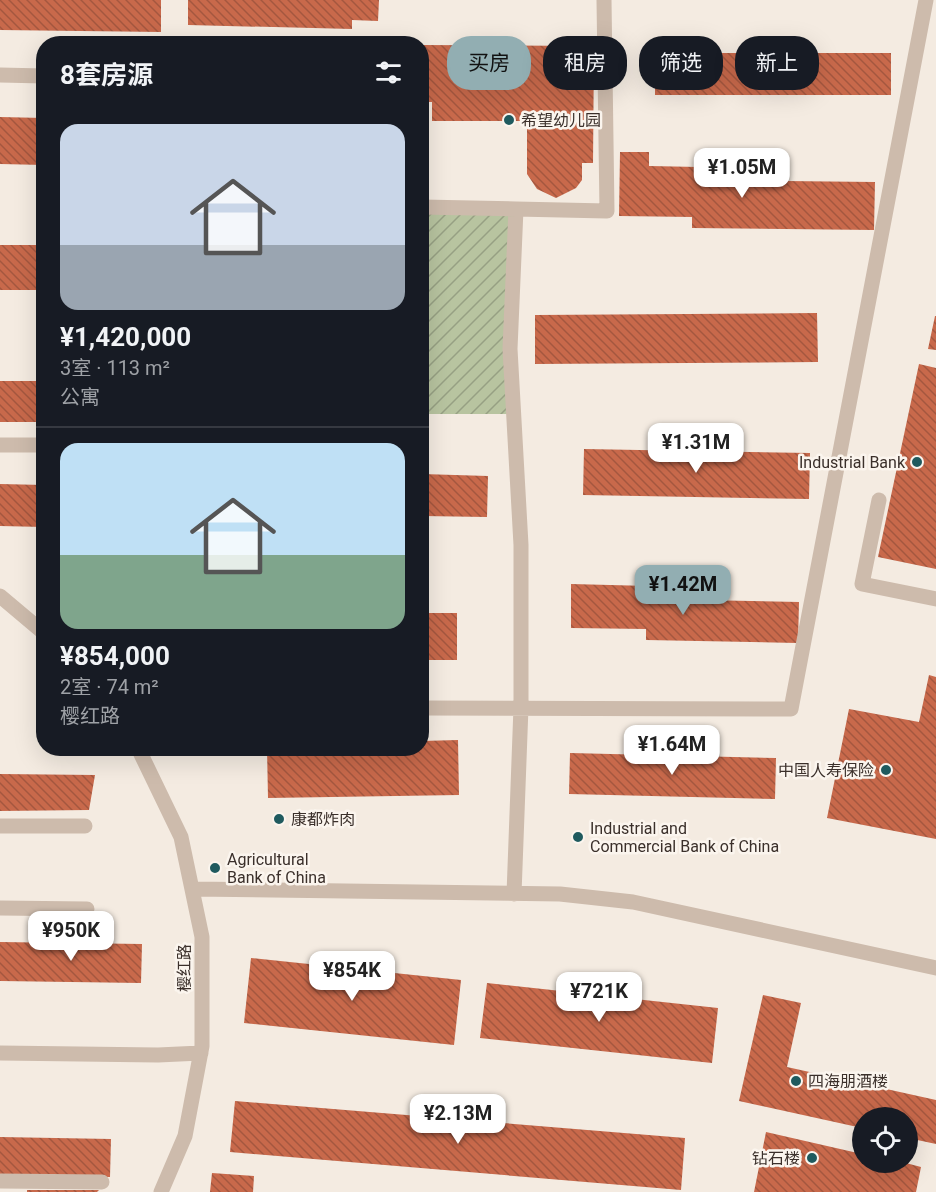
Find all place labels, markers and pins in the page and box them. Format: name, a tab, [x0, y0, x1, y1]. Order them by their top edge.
place label: 希望幼儿园	[521, 111, 601, 130]
marker: 希望幼儿园	[502, 113, 516, 127]
pin: ¥1.05M	[693, 148, 791, 199]
pin: ¥1.31M	[647, 423, 745, 474]
place label: Industrial Bank	[799, 453, 906, 472]
marker: Industrial Bank	[910, 455, 924, 469]
pin: ¥1.42M	[634, 565, 732, 616]
pin: ¥1.64M	[623, 725, 721, 776]
place label: 中国人寿保险	[778, 761, 874, 780]
marker: 中国人寿保险	[879, 763, 893, 777]
place label: 康都炸肉	[291, 810, 355, 829]
marker: 康都炸肉	[272, 812, 286, 826]
place label: Industrial and Commercial Bank of China	[590, 819, 779, 856]
marker: Industrial and Commercial Bank of China	[571, 830, 585, 844]
place label: Agricultural Bank of China	[227, 850, 326, 887]
marker: Agricultural Bank of China	[208, 861, 222, 875]
pin: ¥950K	[29, 911, 113, 962]
pin: ¥854K	[310, 951, 394, 1002]
pin: ¥721K	[557, 972, 641, 1023]
place label: 四海朋酒楼	[808, 1072, 888, 1091]
marker: 四海朋酒楼	[789, 1074, 803, 1088]
pin: ¥2.13M	[409, 1094, 507, 1145]
place label: 钻石楼	[752, 1149, 800, 1168]
marker: 钻石楼	[805, 1151, 819, 1165]

